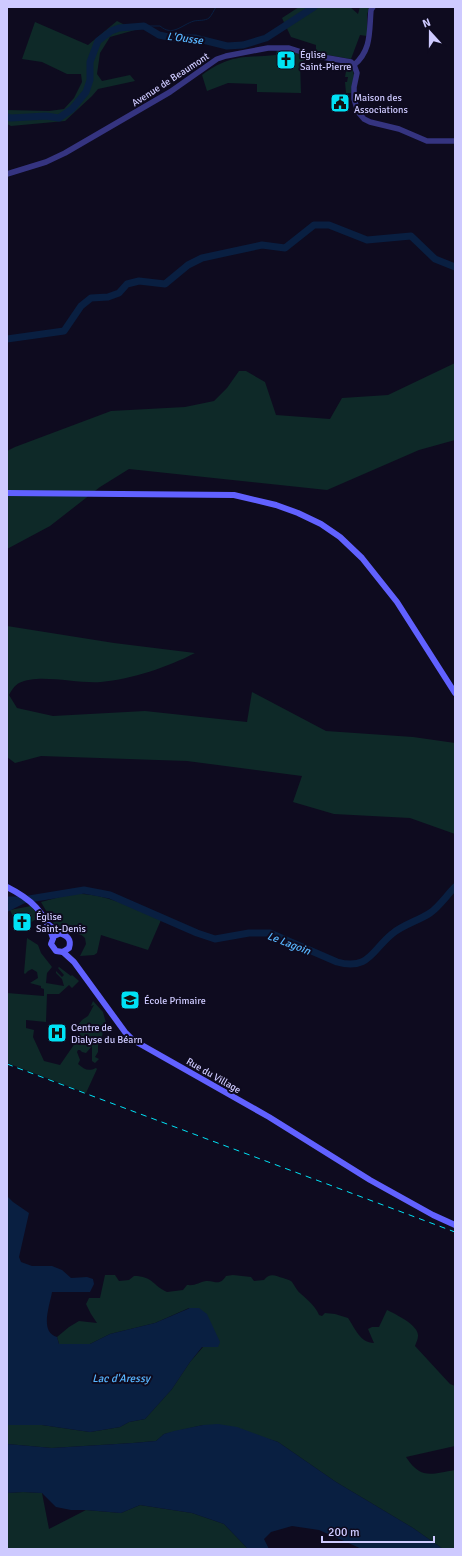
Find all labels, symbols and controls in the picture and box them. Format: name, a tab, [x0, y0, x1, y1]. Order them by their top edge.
north arrow	[410, 12, 450, 52]
text: N	[421, 16, 432, 31]
water label: L'Ousse	[166, 30, 204, 47]
place label: Église Saint-Pierre	[300, 48, 351, 73]
church icon: Église Saint-Pierre	[275, 49, 297, 71]
street label: Avenue de Beaumont	[130, 50, 212, 109]
public building icon: Maison des Associations	[329, 92, 351, 114]
place label: Maison des Associations	[354, 92, 408, 116]
place label: Église Saint-Denis	[36, 910, 86, 935]
church icon: Église Saint-Denis	[11, 911, 33, 933]
water label: Le Lagoin	[265, 929, 313, 958]
school or university icon: École Primaire	[119, 989, 141, 1011]
place label: École Primaire	[144, 994, 206, 1007]
hospital icon: Centre de Dialyse du Béarn	[46, 1022, 68, 1044]
place label: Centre de Dialyse du Béarn	[71, 1022, 143, 1046]
street label: Rue du Village	[184, 1055, 243, 1096]
water label: Lac d'Aressy	[92, 1372, 152, 1385]
scale bar	[322, 1518, 434, 1544]
text: 200 m	[328, 1525, 360, 1540]

